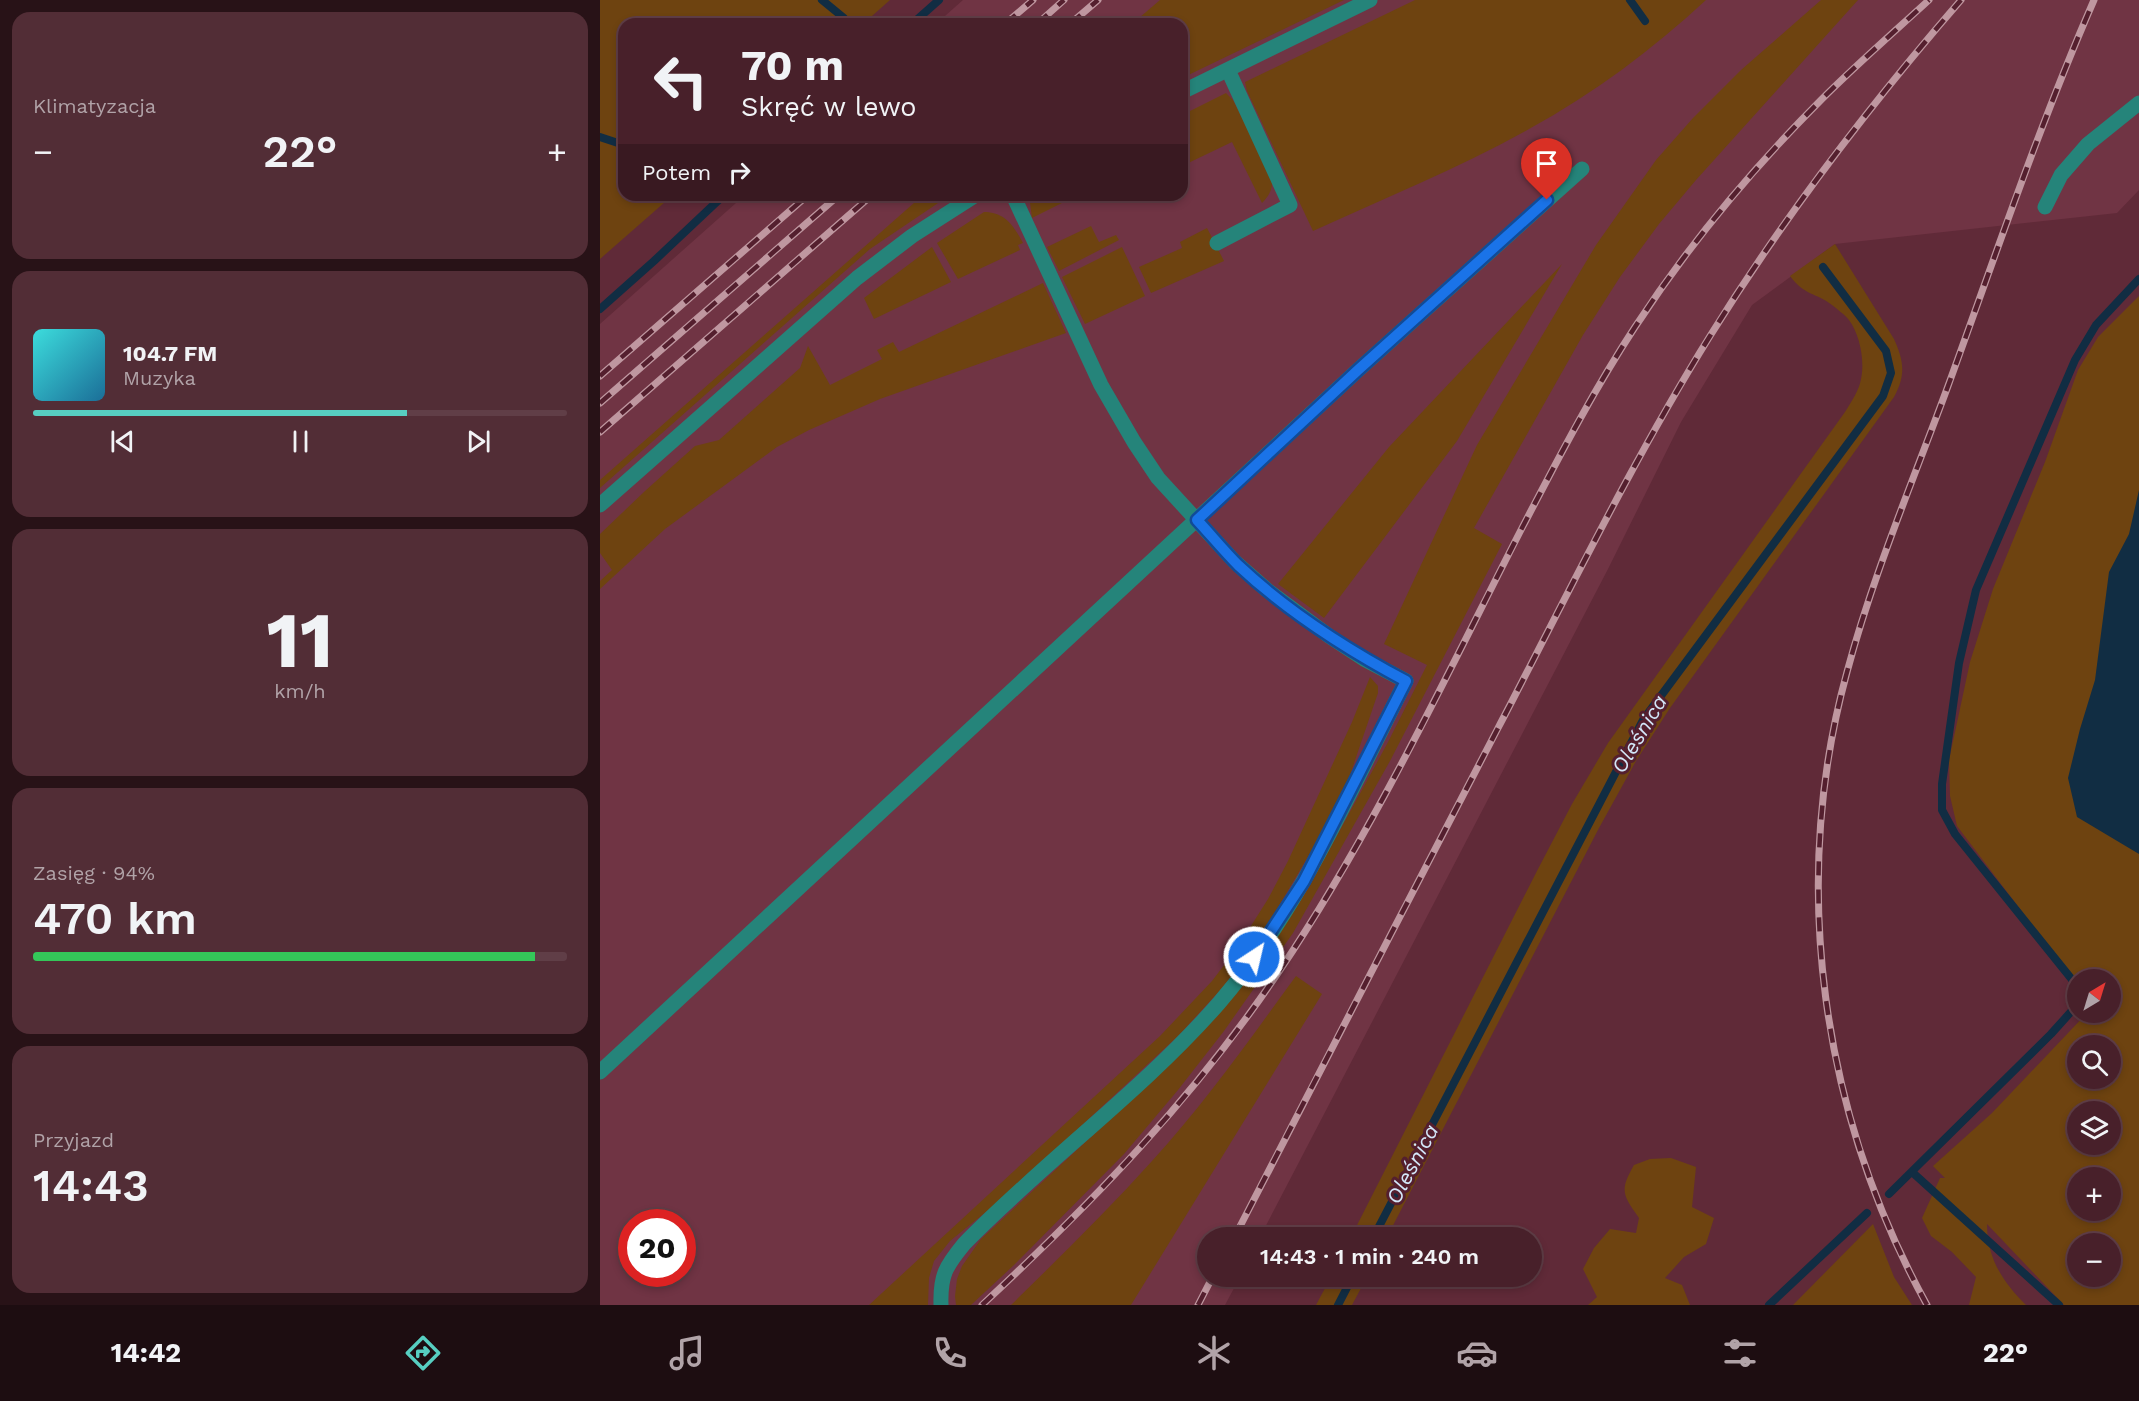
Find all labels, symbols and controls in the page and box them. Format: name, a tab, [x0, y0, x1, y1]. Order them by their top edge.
text: 70 m	[741, 41, 844, 90]
icon: left	[642, 42, 720, 120]
text: Skręć w lewo	[741, 91, 917, 123]
text: Klimatyzacja	[33, 94, 156, 118]
text: 22°	[263, 125, 337, 178]
text: −	[33, 132, 53, 171]
text: +	[547, 132, 567, 171]
pin	[1521, 138, 1572, 200]
icon: arrive	[1530, 147, 1563, 180]
icon: right	[723, 156, 756, 189]
text: Potem	[642, 160, 711, 185]
text: 104.7 FM	[123, 341, 217, 366]
text: Muzyka	[123, 366, 196, 390]
icon: previous	[106, 425, 139, 458]
icon: pause	[284, 425, 317, 458]
icon: next	[462, 425, 495, 458]
text: 11	[266, 594, 334, 686]
text: km/h	[274, 679, 326, 703]
water label: Oleśnica	[1606, 690, 1672, 778]
text: Zasięg · 94%	[33, 861, 155, 885]
text: 470 km	[33, 892, 197, 945]
position arrow	[1222, 925, 1286, 989]
north arrow	[2067, 969, 2121, 1023]
map controls	[2067, 969, 2121, 1287]
button: search	[2067, 1035, 2121, 1089]
button: layers	[2067, 1101, 2121, 1155]
water label: Oleśnica	[1381, 1120, 1443, 1208]
text: Przyjazd	[33, 1128, 114, 1152]
text: 14:43	[33, 1159, 149, 1212]
button: +	[2067, 1167, 2121, 1221]
speed limit sign: 20	[618, 1209, 696, 1287]
button: −	[2067, 1233, 2121, 1287]
text: 14:43 · 1 min · 240 m	[1260, 1244, 1479, 1269]
icon: directions	[402, 1332, 444, 1374]
icon: music	[666, 1332, 708, 1374]
icon: phone	[929, 1332, 971, 1374]
icon: climate	[1193, 1332, 1235, 1374]
icon: car	[1456, 1332, 1498, 1374]
icon: filters	[1719, 1332, 1761, 1374]
text: 14:42	[111, 1337, 181, 1369]
text: 22°	[1983, 1337, 2028, 1369]

